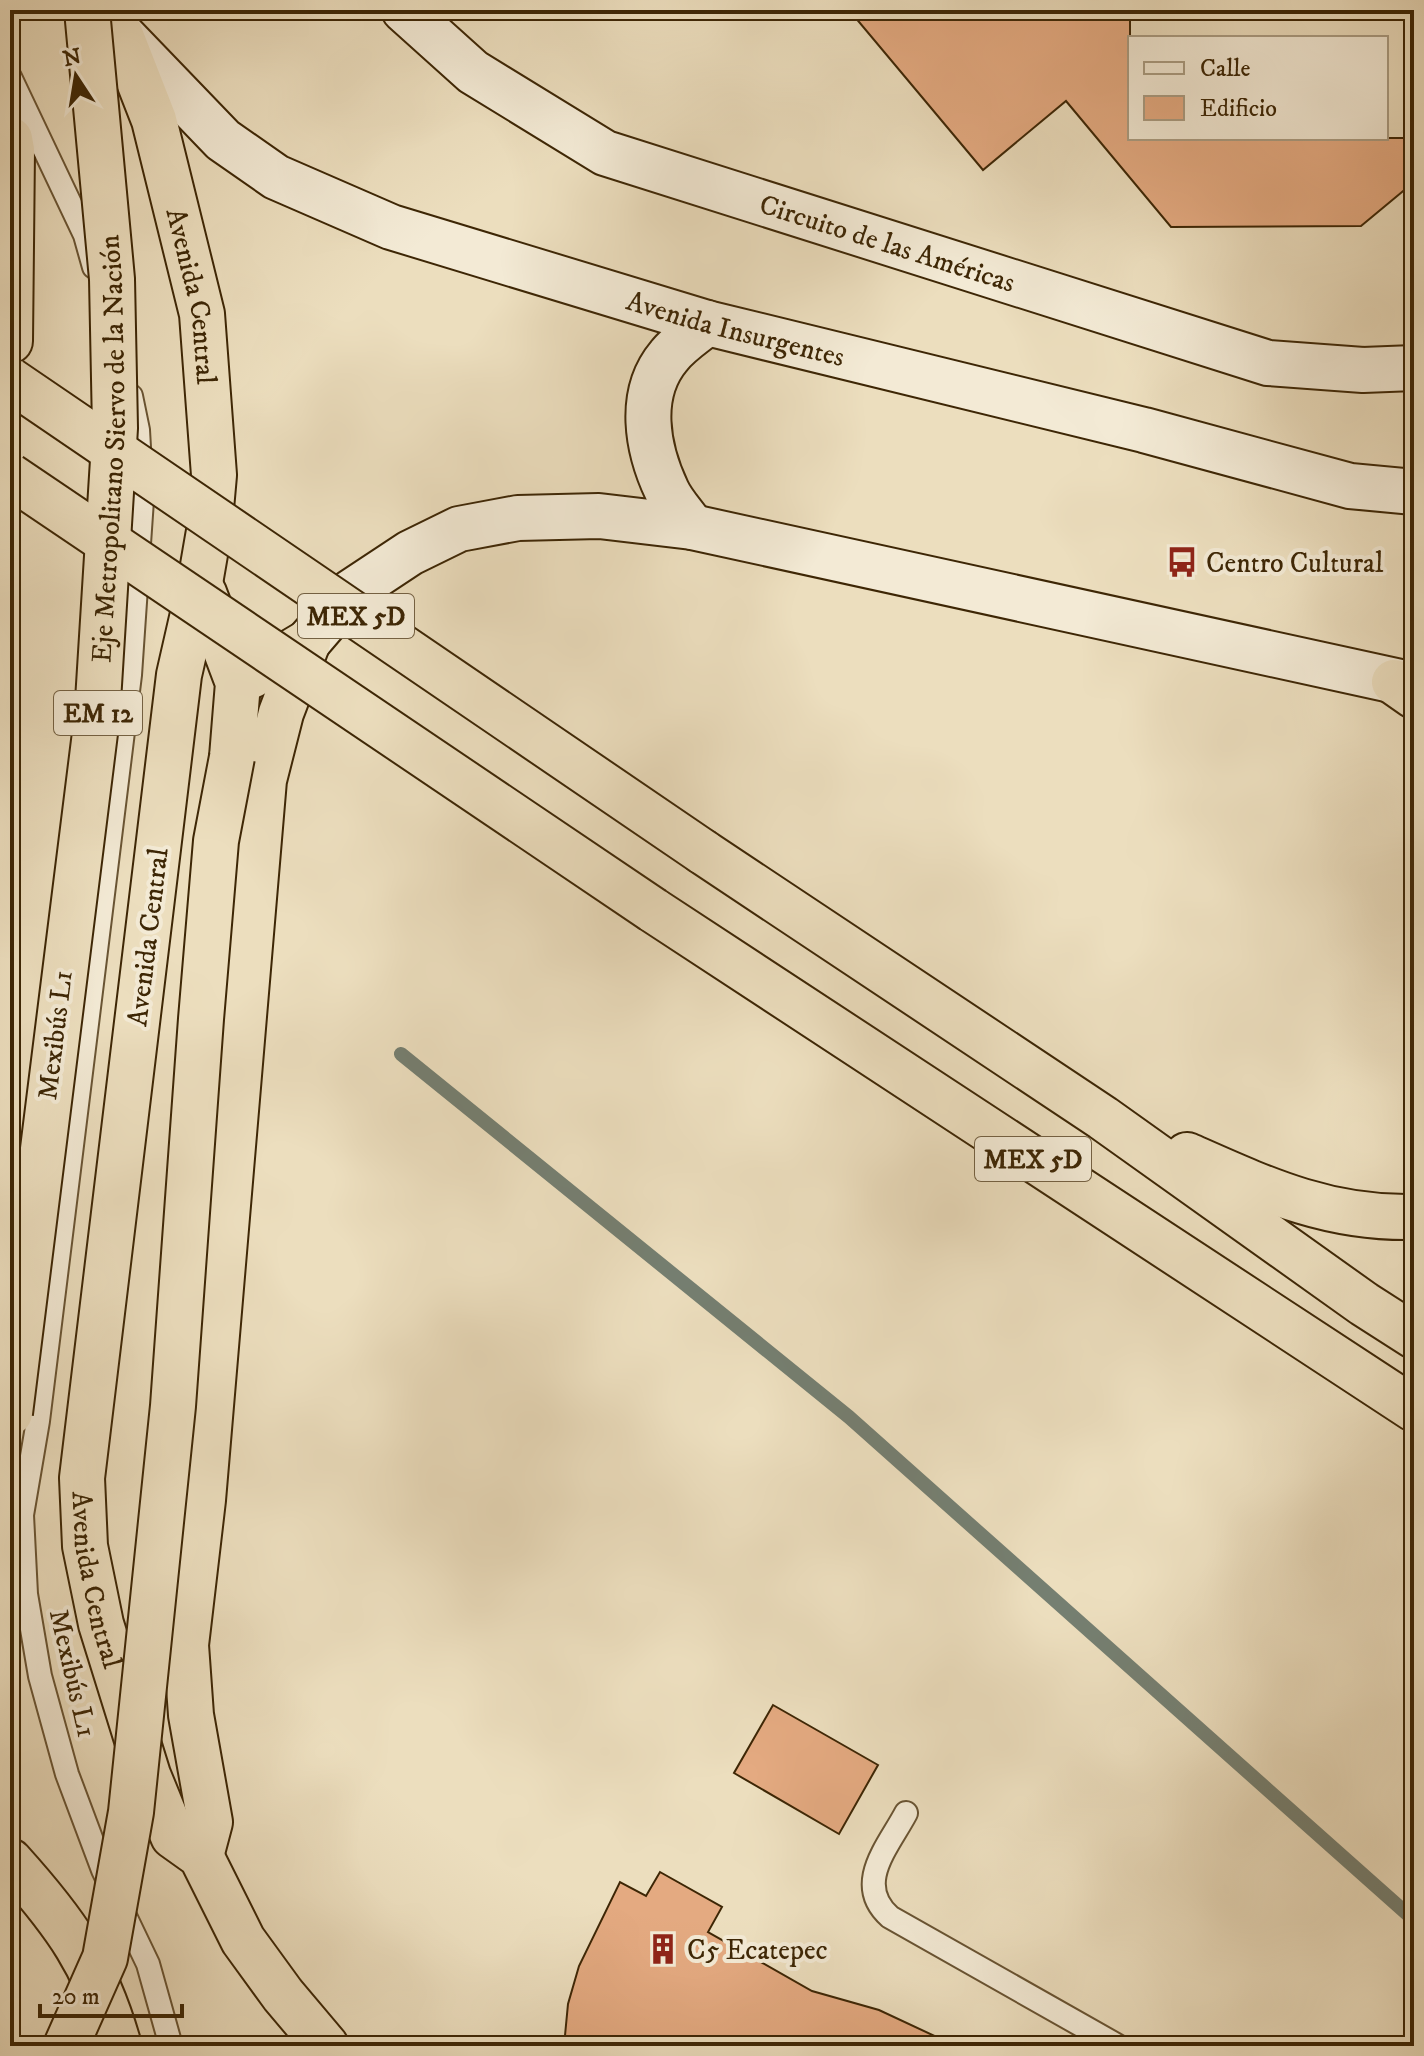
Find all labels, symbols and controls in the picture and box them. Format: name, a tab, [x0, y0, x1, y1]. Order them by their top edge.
north arrow	[36, 36, 116, 116]
legend	[1128, 36, 1388, 140]
text: N	[61, 43, 84, 73]
text: Calle	[1200, 54, 1250, 84]
text: Edificio	[1200, 94, 1277, 124]
street label: Circuito de las Américas	[755, 187, 1019, 301]
street label: Avenida Central	[157, 204, 223, 386]
street label: Eje Metropolitano Siervo de la Nación	[84, 233, 134, 664]
street label: Avenida Insurgentes	[622, 284, 848, 375]
bus stop icon: Centro Cultural	[1165, 545, 1199, 579]
place label: Centro Cultural	[1206, 546, 1384, 581]
road number: MEX 5D	[298, 594, 414, 638]
road number: EM 12	[54, 691, 142, 735]
street label: Avenida Central	[120, 846, 177, 1028]
street label: Mexibús L1	[30, 968, 81, 1102]
road number: MEX 5D	[975, 1137, 1091, 1181]
street label: Avenida Central	[64, 1491, 130, 1673]
street label: Mexibús L1	[41, 1606, 104, 1741]
building icon: C5 Ecatepec	[646, 1932, 680, 1966]
place label: C5 Ecatepec	[687, 1933, 828, 1968]
scale bar	[40, 1968, 182, 2018]
text: 20 m	[52, 1982, 100, 2012]

